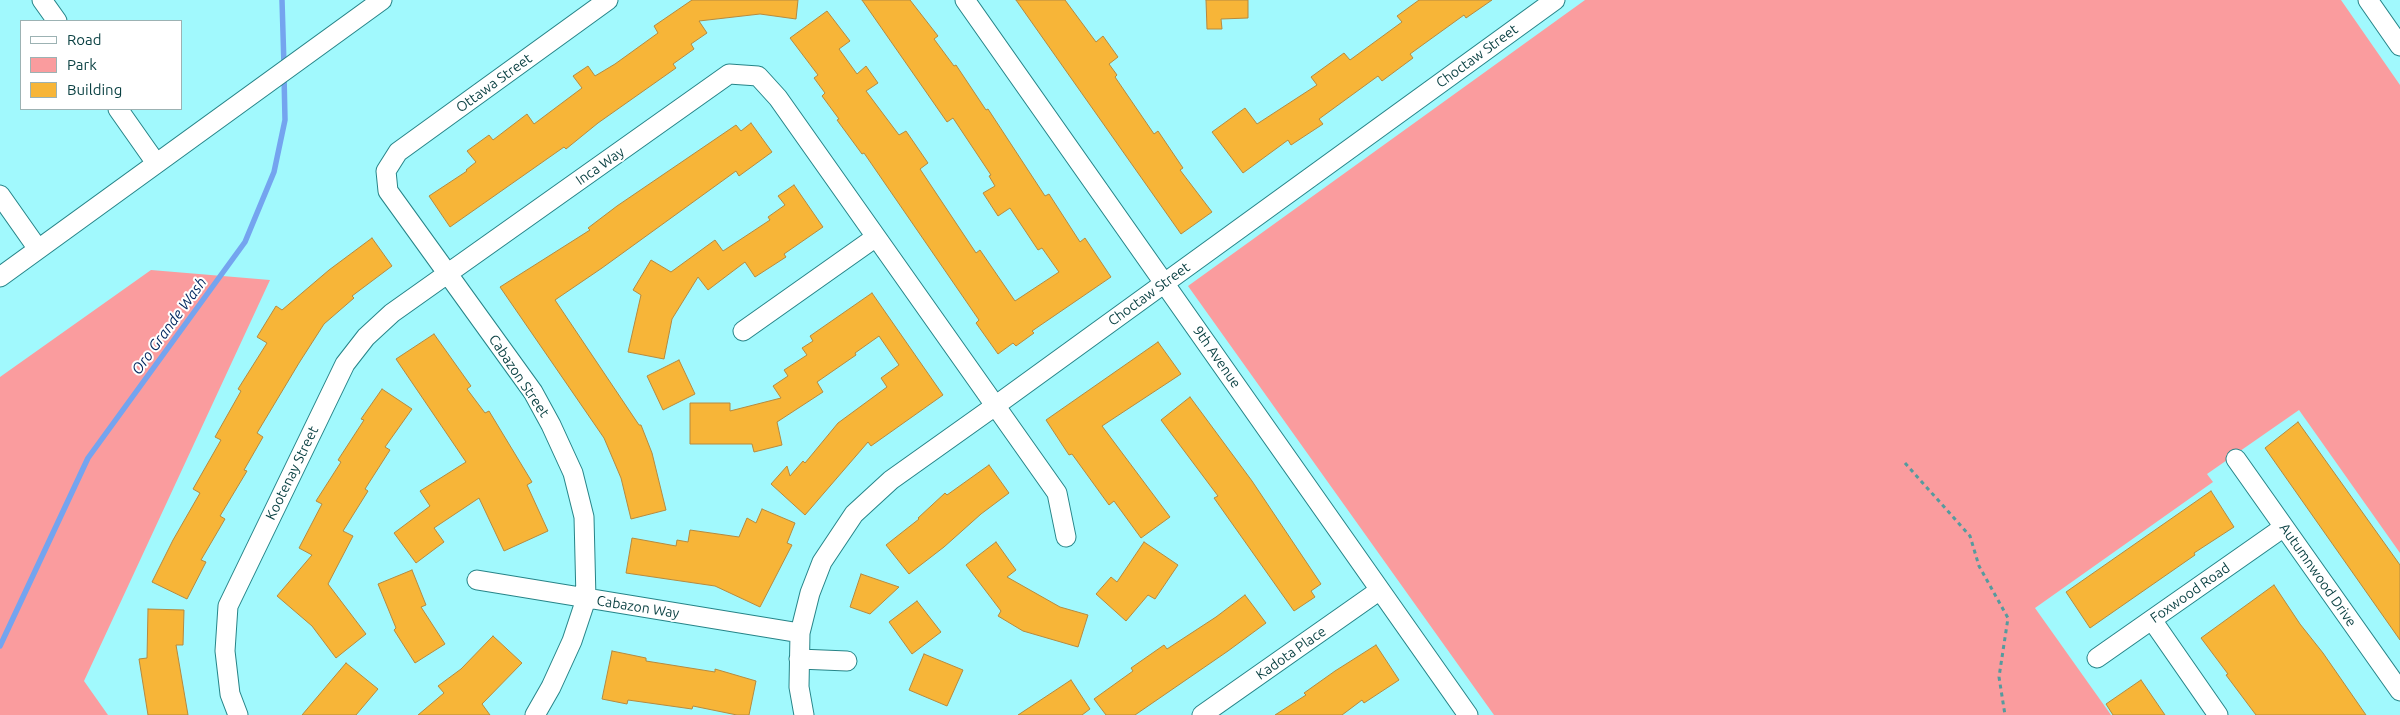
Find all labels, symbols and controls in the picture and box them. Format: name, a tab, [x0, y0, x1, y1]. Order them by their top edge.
legend	[20, 20, 182, 110]
street label: Choctaw Street	[1433, 21, 1521, 91]
text: Road	[67, 31, 102, 48]
street label: Ottawa Street	[453, 50, 535, 116]
text: Park	[67, 56, 97, 73]
text: Building	[67, 81, 122, 98]
street label: Inca Way	[573, 143, 627, 189]
street label: Choctaw Street	[1105, 259, 1193, 329]
water label: Oro Grande Wash	[128, 274, 210, 378]
street label: 9th Avenue	[1190, 323, 1244, 391]
street label: Cabazon Street	[485, 332, 553, 420]
street label: Kootenay Street	[262, 423, 322, 523]
street label: Autumnwood Drive	[2276, 520, 2360, 630]
street label: Foxwood Road	[2147, 559, 2233, 627]
street label: Cabazon Way	[595, 592, 681, 622]
street label: Kadota Place	[1253, 623, 1329, 683]

